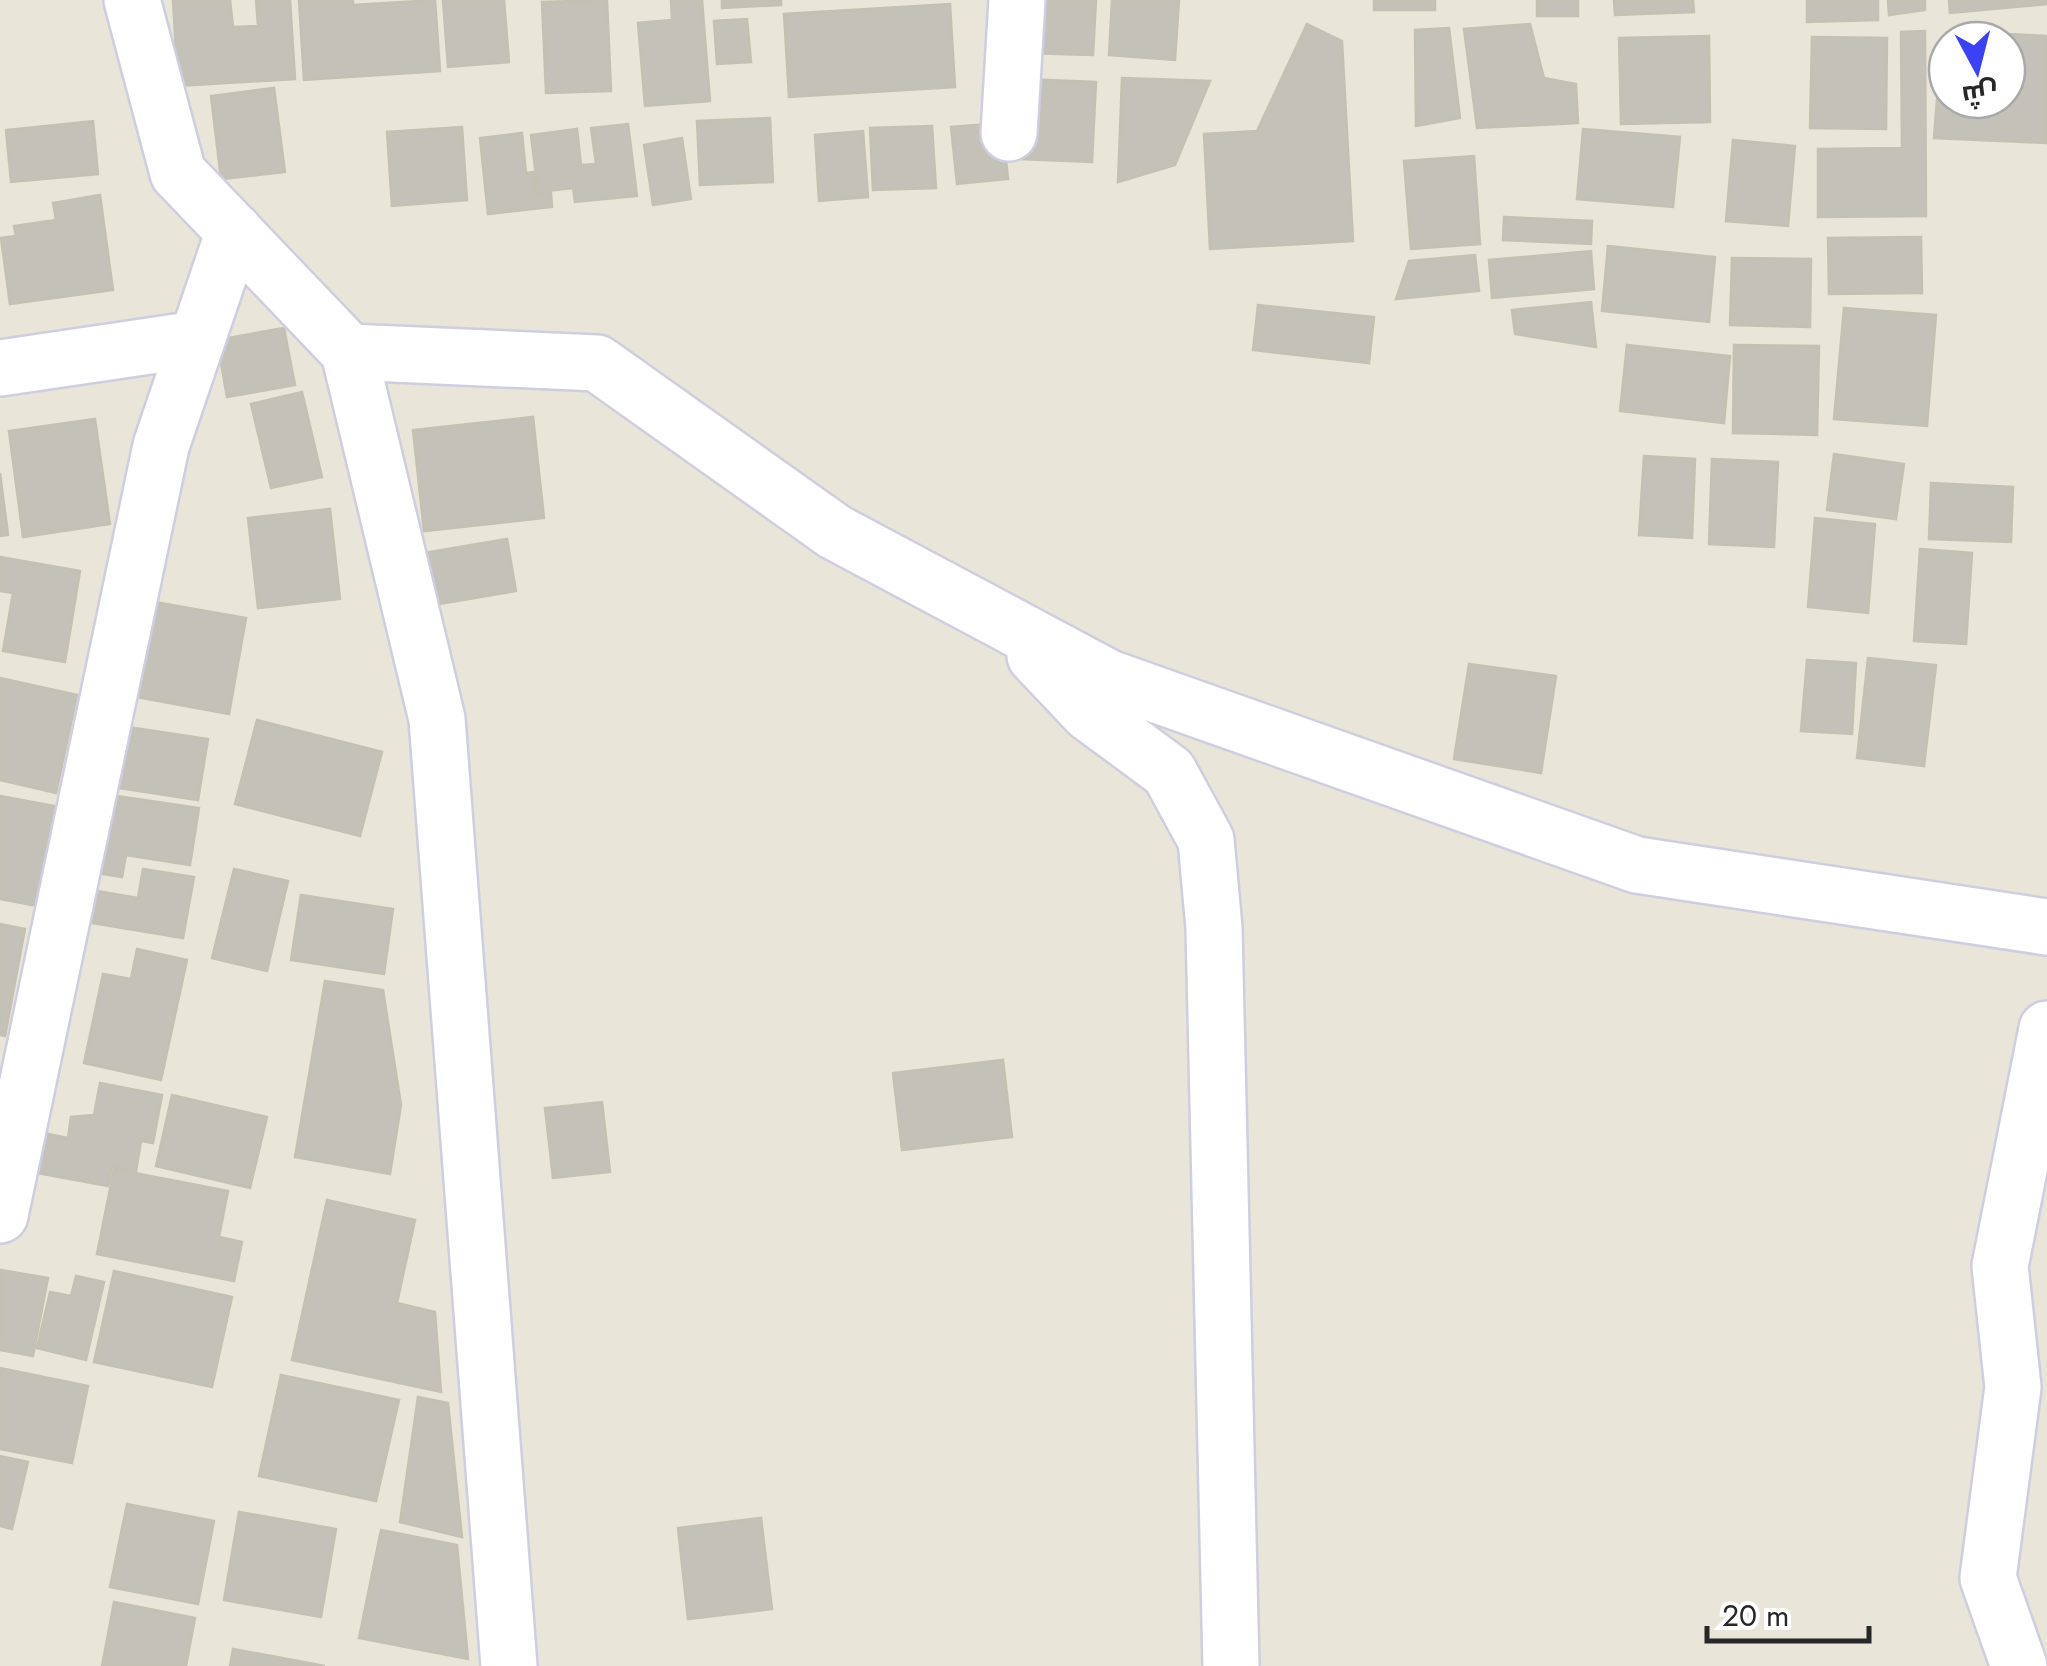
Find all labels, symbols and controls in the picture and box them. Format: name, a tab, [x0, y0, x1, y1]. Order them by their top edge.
north arrow	[1927, 20, 2027, 120]
text: ش	[1960, 72, 2000, 117]
scale bar	[1707, 1581, 1870, 1643]
text: 20 m	[1722, 1594, 1789, 1637]

